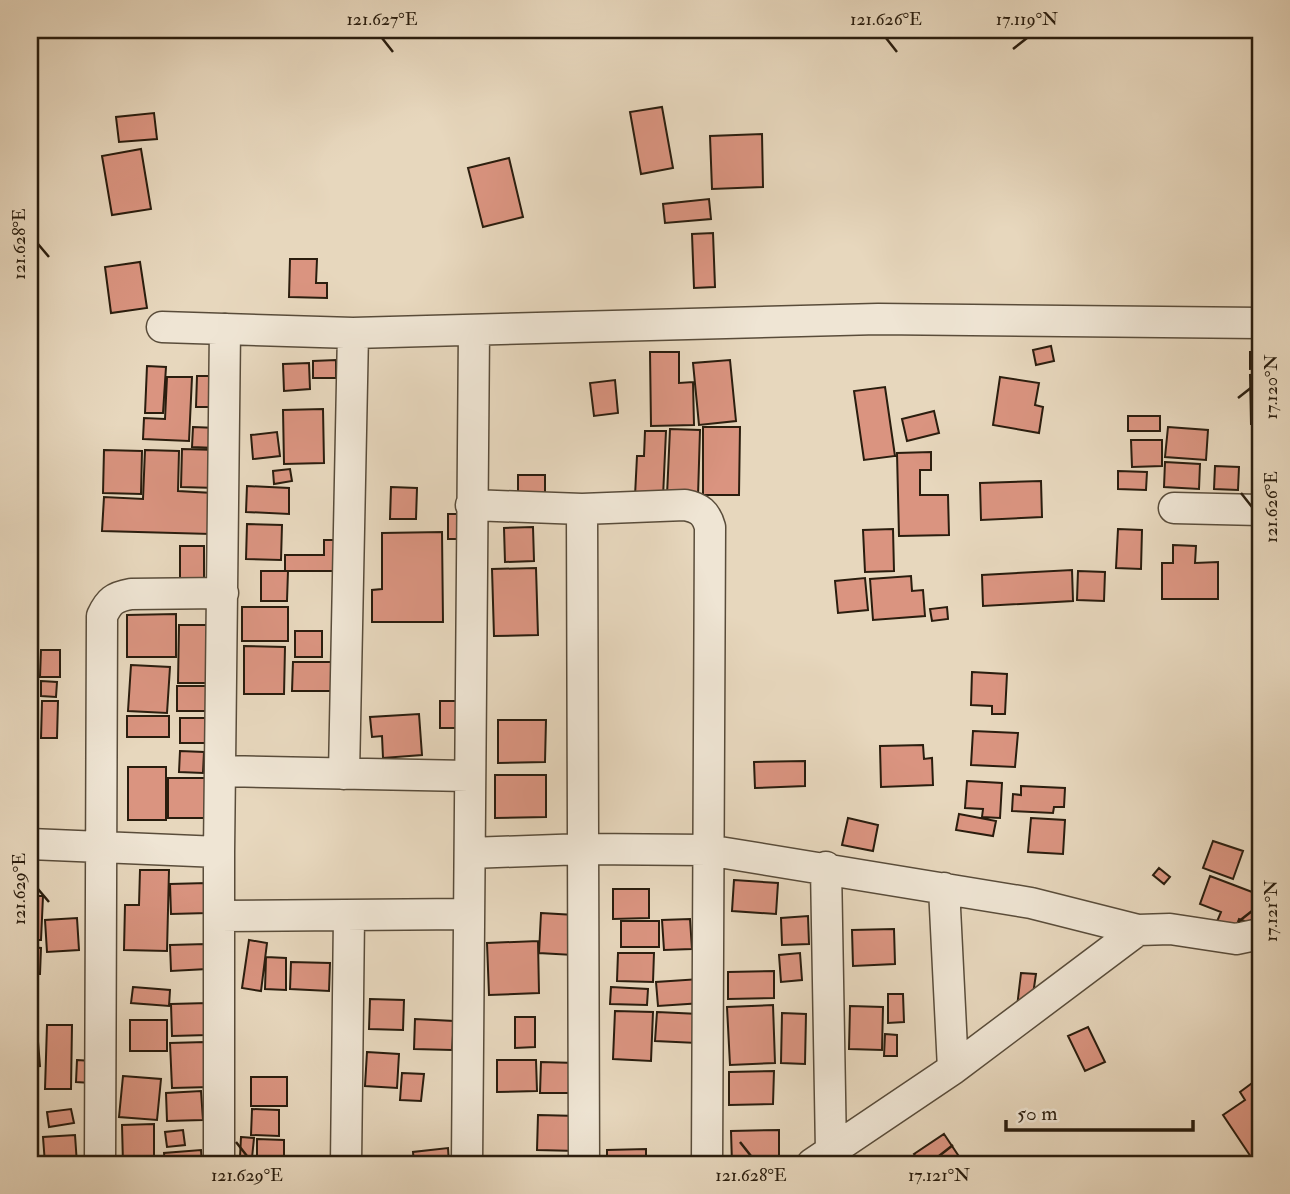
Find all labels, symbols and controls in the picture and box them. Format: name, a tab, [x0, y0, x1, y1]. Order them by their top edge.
text: 121.627°E	[346, 8, 418, 31]
text: 121.626°E	[850, 8, 922, 31]
text: 17.119°N	[996, 8, 1058, 31]
text: 121.628°E	[8, 208, 31, 280]
text: 17.120°N	[1260, 354, 1283, 420]
text: 121.626°E	[1260, 471, 1283, 543]
text: 121.629°E	[8, 853, 31, 925]
text: 17.121°N	[1260, 880, 1283, 942]
scale bar	[1006, 1089, 1194, 1133]
text: 50 m	[1017, 1100, 1058, 1127]
text: 121.629°E	[211, 1164, 283, 1187]
text: 121.628°E	[715, 1164, 787, 1187]
text: 17.121°N	[908, 1164, 970, 1187]

